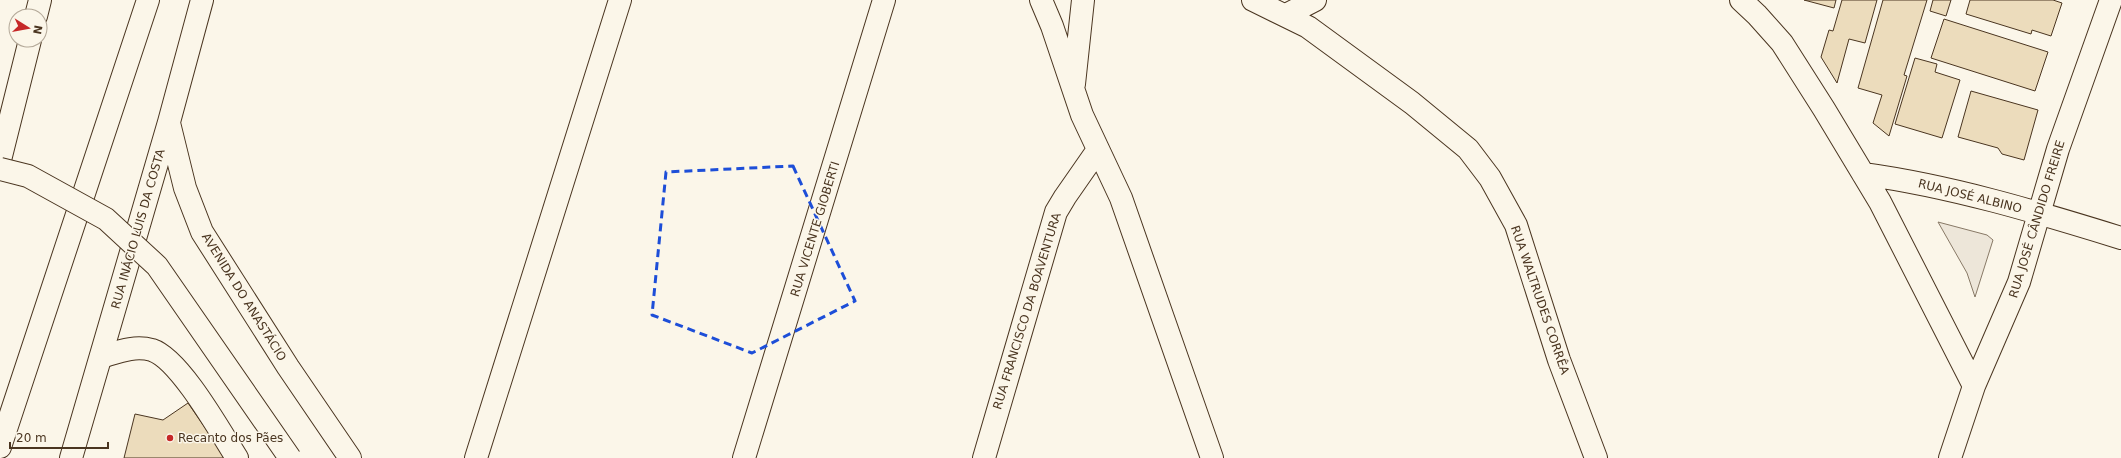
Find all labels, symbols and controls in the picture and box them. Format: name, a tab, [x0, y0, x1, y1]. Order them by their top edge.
north arrow	[8, 8, 48, 48]
text: N	[30, 24, 45, 36]
street label: RUA JOSÉ CÂNDIDO FREIRE	[2005, 138, 2068, 300]
street label: RUA INÁCIO LUIS DA COSTA	[107, 146, 168, 311]
street label: RUA VICENTE GIOBERTI	[788, 160, 842, 298]
street label: RUA JOSÉ ALBINO	[1917, 175, 2023, 216]
street label: RUA FRANCISCO DA BOAVENTURA	[990, 210, 1064, 411]
street label: RUA WALTRUDES CORRÊA	[1508, 223, 1573, 377]
street label: AVENIDA DO ANASTÁCIO	[199, 230, 290, 363]
scale bar	[10, 424, 108, 450]
text: 20 m	[16, 431, 47, 445]
place label: Recanto dos Pães	[178, 431, 283, 445]
marker: Recanto dos Pães	[165, 433, 175, 443]

